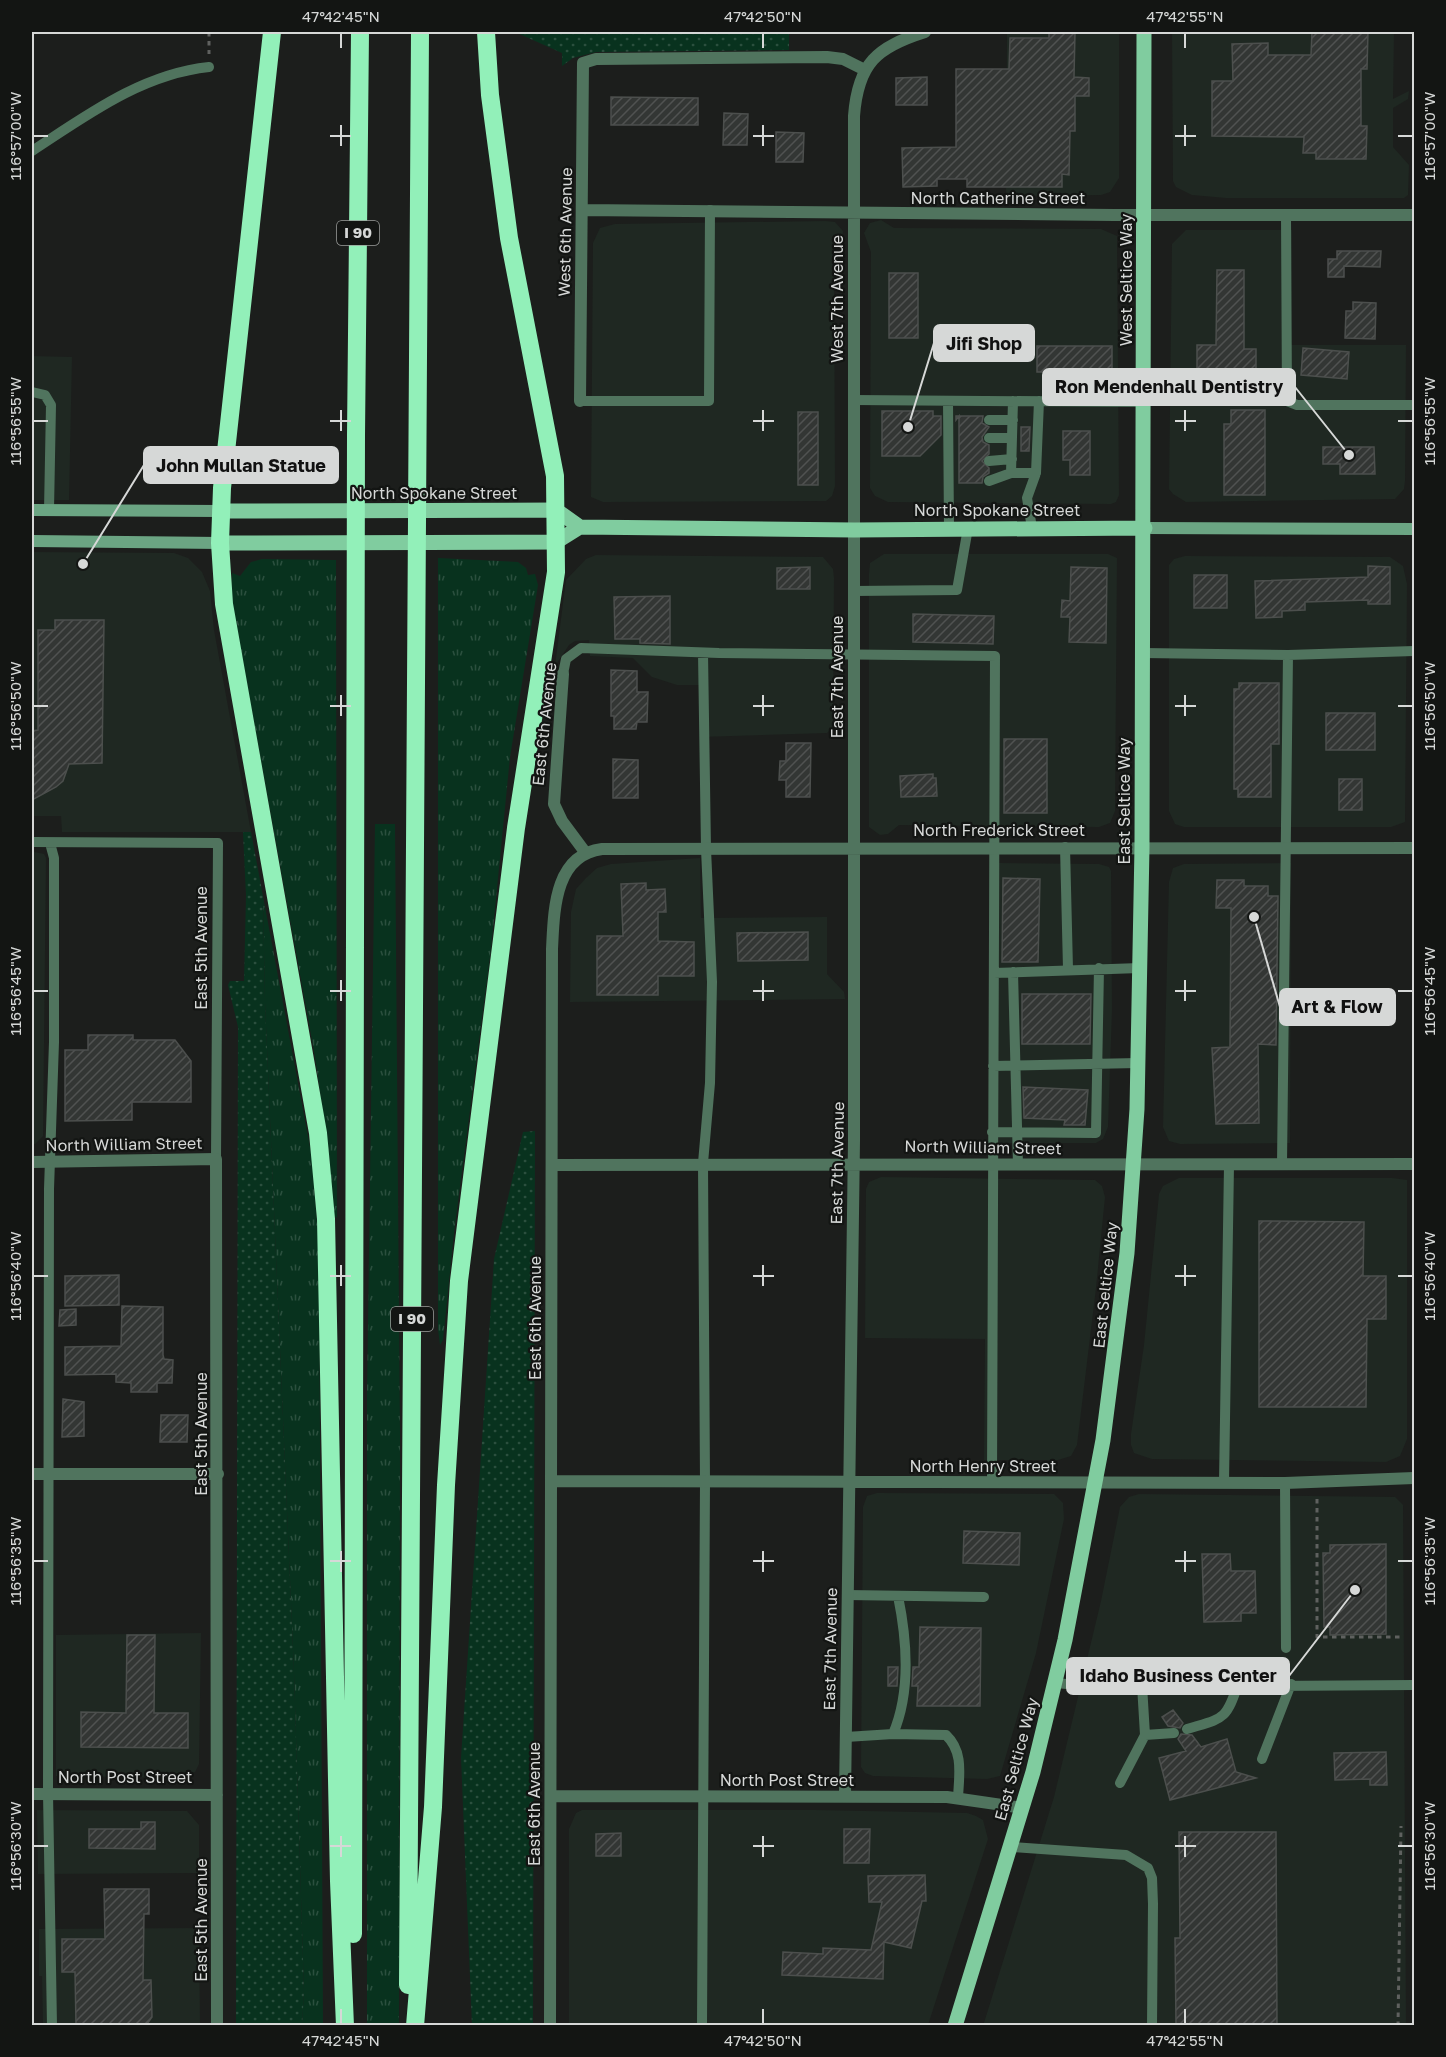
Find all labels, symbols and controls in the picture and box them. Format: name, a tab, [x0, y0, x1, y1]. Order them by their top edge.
text: 47°42'45"N	[302, 7, 380, 25]
text: 47°42'50"N	[724, 7, 802, 25]
text: 47°42'55"N	[1146, 7, 1224, 25]
text: 116°57'00"W	[6, 92, 24, 180]
text: 116°57'00"W	[1420, 92, 1438, 180]
street label: West 6th Avenue	[554, 167, 576, 297]
street label: North Catherine Street	[911, 188, 1085, 208]
street label: West Seltice Way	[1116, 214, 1136, 346]
road number: I 90	[337, 221, 379, 245]
street label: West 7th Avenue	[827, 235, 847, 363]
callout: Jifi Shop	[934, 325, 1034, 361]
text: Jifi Shop	[946, 332, 1022, 354]
callout: Ron Mendenhall Dentistry	[1043, 369, 1295, 405]
text: Ron Mendenhall Dentistry	[1055, 375, 1283, 397]
text: 116°56'55"W	[6, 377, 24, 465]
text: 116°56'55"W	[1420, 377, 1438, 465]
callout: John Mullan Statue	[144, 447, 338, 483]
text: John Mullan Statue	[156, 454, 326, 476]
street label: North Spokane Street	[351, 483, 517, 503]
street label: North Spokane Street	[914, 500, 1080, 520]
street label: East 7th Avenue	[827, 616, 847, 738]
text: 116°56'50"W	[6, 661, 24, 751]
street label: East 6th Avenue	[528, 661, 560, 787]
text: 116°56'50"W	[1420, 661, 1438, 751]
street label: East Seltice Way	[1114, 738, 1134, 864]
street label: North Frederick Street	[913, 820, 1085, 840]
street label: East 5th Avenue	[191, 886, 211, 1010]
text: 116°56'45"W	[6, 947, 24, 1035]
text: 116°56'45"W	[1420, 947, 1438, 1035]
callout: Art & Flow	[1280, 989, 1395, 1025]
text: Art & Flow	[1291, 995, 1383, 1017]
street label: East 7th Avenue	[826, 1101, 848, 1225]
street label: North William Street	[45, 1133, 203, 1155]
street label: North William Street	[904, 1136, 1062, 1158]
street label: East Seltice Way	[1088, 1221, 1122, 1349]
text: 116°56'40"W	[6, 1231, 24, 1321]
text: 116°56'40"W	[1420, 1231, 1438, 1321]
street label: East 6th Avenue	[525, 1256, 545, 1380]
road number: I 90	[391, 1307, 433, 1331]
street label: East 5th Avenue	[191, 1372, 211, 1496]
street label: North Henry Street	[910, 1456, 1056, 1476]
text: 116°56'35"W	[6, 1517, 24, 1605]
text: 116°56'35"W	[1420, 1517, 1438, 1605]
street label: East 7th Avenue	[819, 1587, 841, 1711]
callout: Idaho Business Center	[1067, 1658, 1289, 1694]
text: Idaho Business Center	[1079, 1664, 1277, 1686]
street label: East Seltice Way	[990, 1695, 1042, 1823]
street label: East 6th Avenue	[524, 1742, 544, 1866]
street label: North Post Street	[58, 1767, 192, 1787]
street label: North Post Street	[720, 1770, 854, 1790]
text: 116°56'30"W	[6, 1801, 24, 1891]
text: 116°56'30"W	[1420, 1801, 1438, 1891]
street label: East 5th Avenue	[191, 1858, 211, 1982]
text: 47°42'45"N	[302, 2031, 380, 2049]
text: 47°42'50"N	[724, 2031, 802, 2049]
text: 47°42'55"N	[1146, 2031, 1224, 2049]

